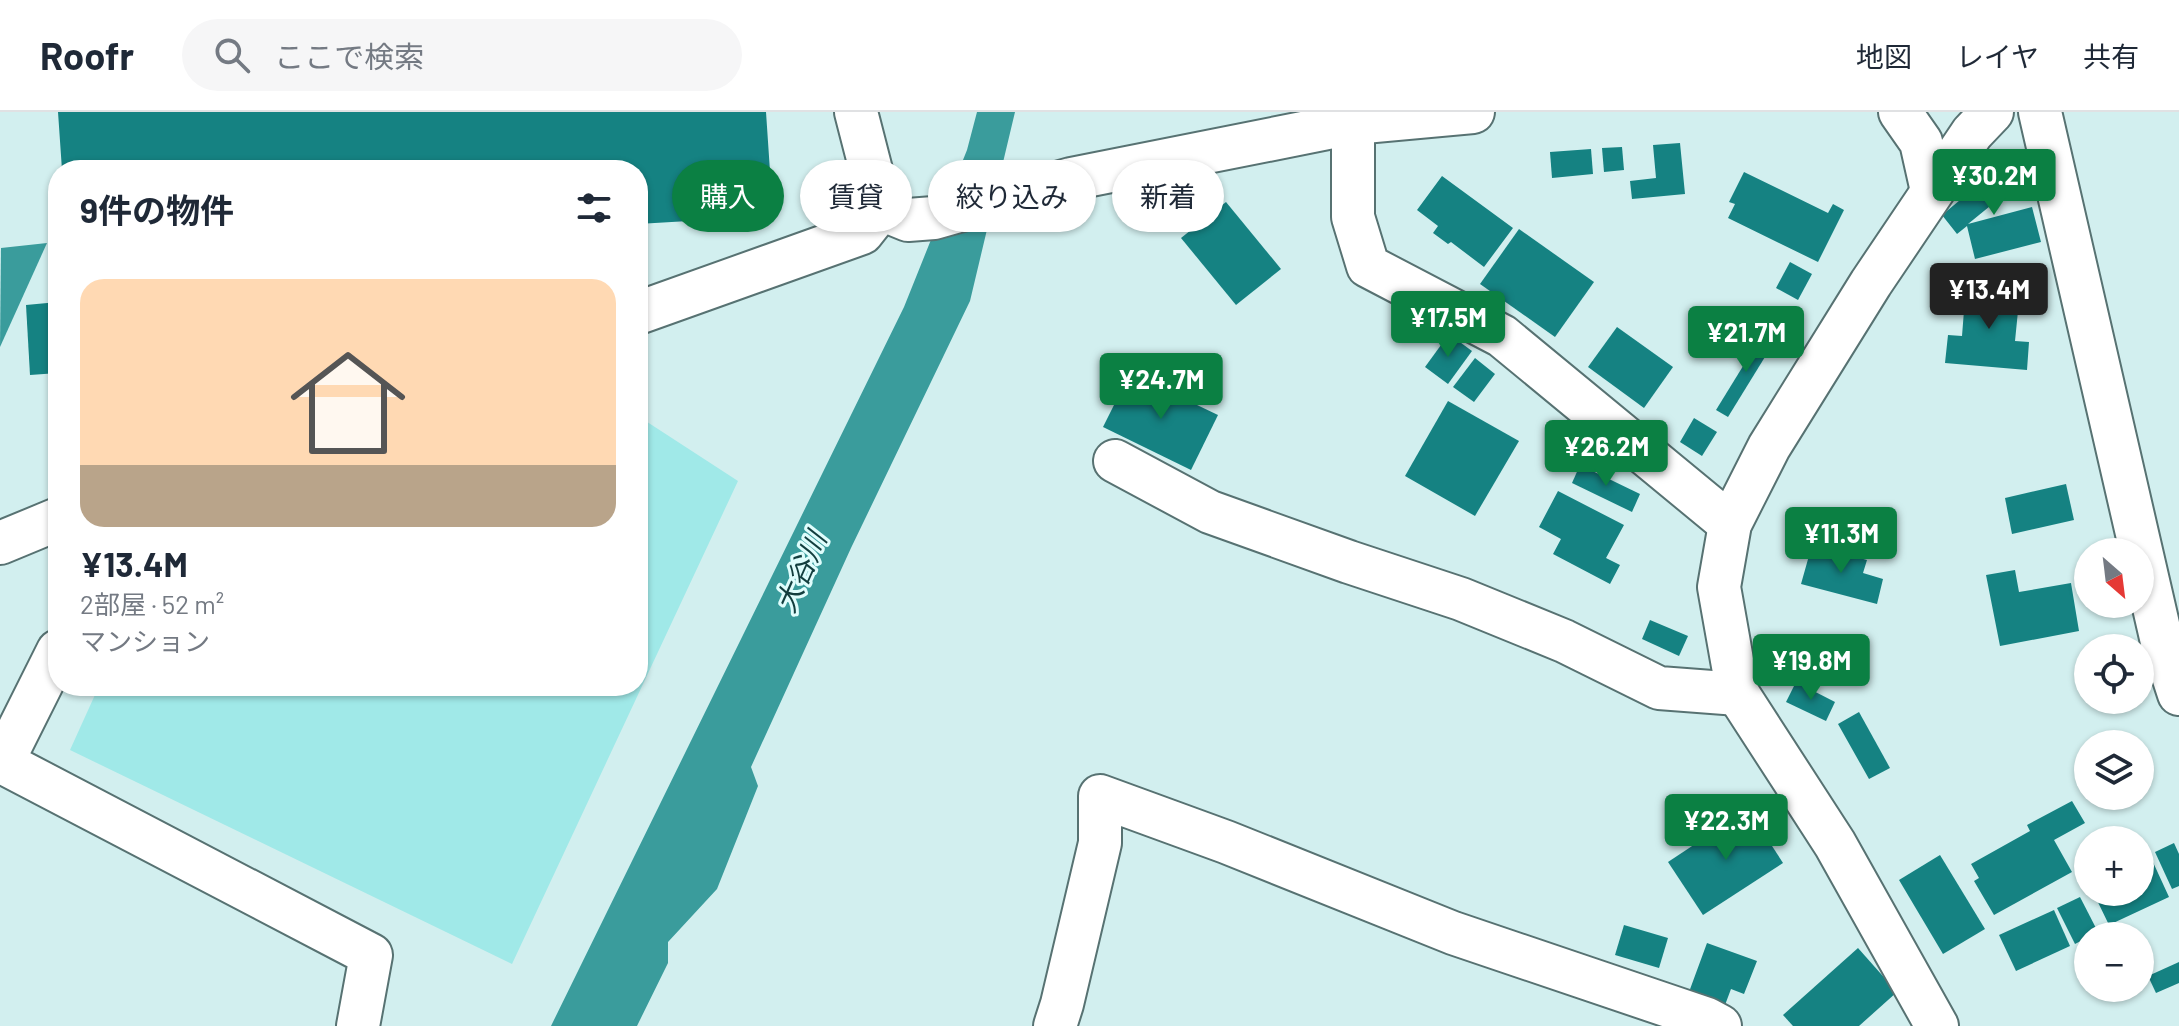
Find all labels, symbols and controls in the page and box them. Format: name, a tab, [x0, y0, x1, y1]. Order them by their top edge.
search box	[182, 19, 742, 91]
text: Roofr	[40, 32, 134, 78]
icon: search	[210, 33, 254, 77]
text: ここで検索	[274, 38, 424, 74]
text: 地図	[1856, 39, 1912, 73]
text: レイヤ	[1956, 39, 2039, 73]
text: 共有	[2083, 39, 2139, 73]
pin: ¥30.2M	[1929, 149, 2059, 217]
text: ¥30.2M	[1951, 159, 2037, 190]
chip: 購入	[672, 160, 784, 232]
chip: 賃貸	[800, 160, 912, 232]
chip: 絞り込み	[928, 160, 1096, 232]
chip: 新着	[1112, 160, 1224, 232]
icon: filters	[572, 186, 616, 230]
text: 9件の物件	[80, 189, 234, 230]
pin: ¥13.4M	[1924, 263, 2054, 331]
text: ¥13.4M	[1948, 273, 2030, 304]
pin: ¥17.5M	[1383, 291, 1513, 359]
text: ¥17.5M	[1409, 301, 1487, 332]
pin: ¥21.7M	[1681, 306, 1811, 374]
text: ¥21.7M	[1706, 316, 1786, 347]
icon: home	[276, 331, 420, 475]
pin: ¥24.7M	[1096, 353, 1226, 421]
text: ¥24.7M	[1118, 363, 1204, 394]
pin: ¥26.2M	[1541, 420, 1671, 488]
text: ¥26.2M	[1563, 430, 1649, 461]
pin: ¥11.3M	[1776, 507, 1906, 575]
text: ¥11.3M	[1803, 517, 1879, 548]
water label: 大谷川	[767, 524, 834, 617]
north arrow	[2074, 538, 2154, 618]
map controls	[2074, 538, 2154, 1002]
text: ¥13.4M	[80, 543, 188, 584]
text: 2部屋 · 52 m²	[80, 588, 224, 619]
text: マンション	[80, 625, 210, 656]
pin: ¥19.8M	[1746, 634, 1876, 702]
button: locate	[2074, 634, 2154, 714]
text: ¥19.8M	[1771, 644, 1851, 675]
button: layers	[2074, 730, 2154, 810]
pin: ¥22.3M	[1661, 794, 1791, 862]
text: ¥22.3M	[1683, 804, 1769, 835]
button: +	[2074, 826, 2154, 906]
button: −	[2074, 922, 2154, 1002]

